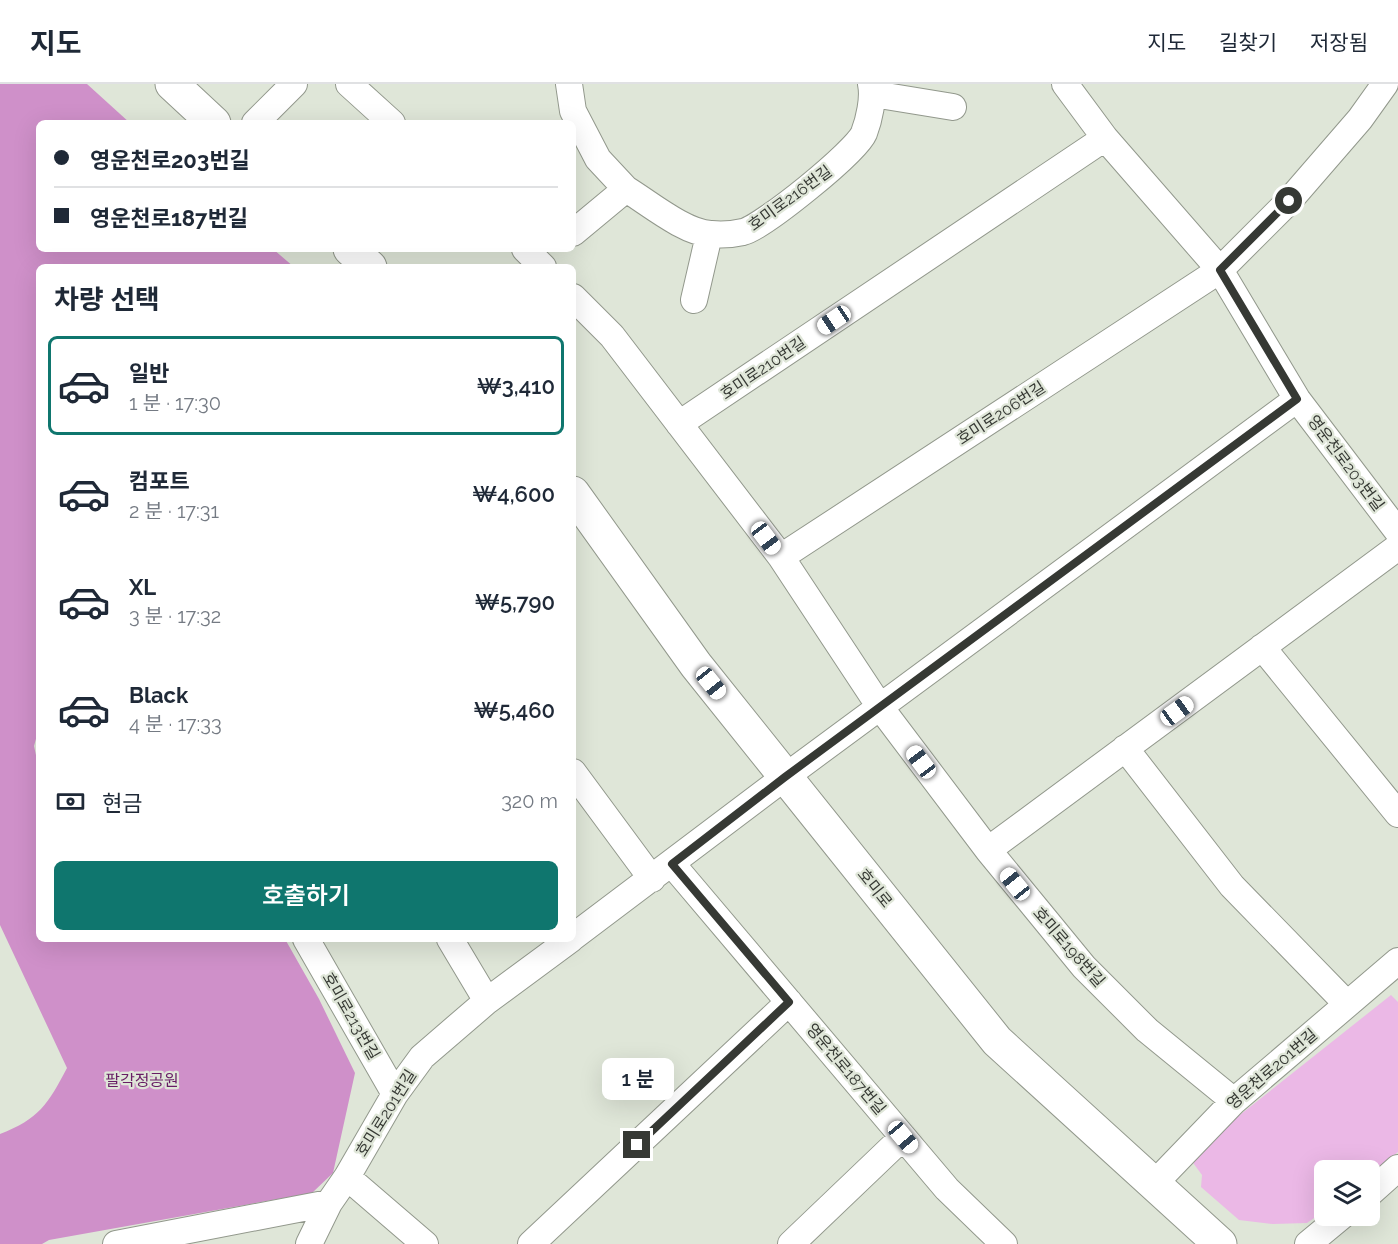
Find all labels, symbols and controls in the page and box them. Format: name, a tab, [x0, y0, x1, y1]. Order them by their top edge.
text: 지도	[30, 27, 82, 60]
text: 지도	[1147, 30, 1186, 55]
text: 길찾기	[1219, 30, 1277, 55]
text: 저장됨	[1310, 30, 1368, 55]
text: 영운천로203번길	[90, 147, 250, 173]
street label: 호미로216번길	[745, 161, 835, 235]
route start	[1275, 187, 1302, 214]
text: 영운천로187번길	[90, 205, 248, 231]
text: 차량 선택	[54, 284, 160, 315]
car	[814, 302, 854, 338]
street label: 호미로210번길	[717, 333, 809, 403]
icon: car	[57, 359, 111, 413]
text: 일반	[129, 360, 169, 386]
text: ₩3,410	[477, 373, 555, 399]
street label: 호미로206번길	[953, 377, 1049, 449]
text: 1 분 · 17:30	[129, 391, 221, 415]
street label: 영운천로203번길	[1304, 411, 1388, 515]
icon: car	[57, 467, 111, 521]
text: 컴포트	[129, 468, 190, 494]
text: ₩4,600	[472, 481, 555, 507]
text: 2 분 · 17:31	[129, 499, 219, 523]
car	[748, 518, 784, 558]
text: XL	[129, 574, 156, 600]
icon: car	[57, 575, 111, 629]
text: ₩5,790	[475, 589, 555, 615]
text: 3 분 · 17:32	[129, 604, 221, 628]
car	[693, 663, 729, 703]
text: Black	[129, 682, 188, 708]
icon: car	[57, 683, 111, 737]
car	[1157, 693, 1197, 729]
text: ₩5,460	[474, 697, 555, 723]
text: 4 분 · 17:33	[129, 712, 222, 736]
car	[903, 742, 939, 782]
icon: cash	[54, 785, 87, 818]
text: 320 m	[501, 789, 558, 813]
text: 현금	[102, 790, 142, 816]
button: 호출하기	[54, 861, 558, 930]
car	[997, 864, 1033, 904]
street label: 호미로	[854, 865, 896, 911]
street label: 호미로198번길	[1029, 903, 1109, 991]
street label: 호미로213번길	[318, 969, 384, 1063]
street label: 영운천로187번길	[802, 1020, 890, 1118]
street label: 영운천로201번길	[1223, 1025, 1321, 1113]
callout: 1 분	[601, 1058, 673, 1100]
street label: 호미로201번길	[352, 1066, 420, 1160]
text: 1 분	[622, 1067, 654, 1091]
park label: 팔각정공원	[105, 1071, 179, 1090]
car	[885, 1117, 921, 1157]
route end	[623, 1131, 650, 1158]
map controls	[1314, 1160, 1380, 1226]
button: layers	[1314, 1160, 1380, 1226]

